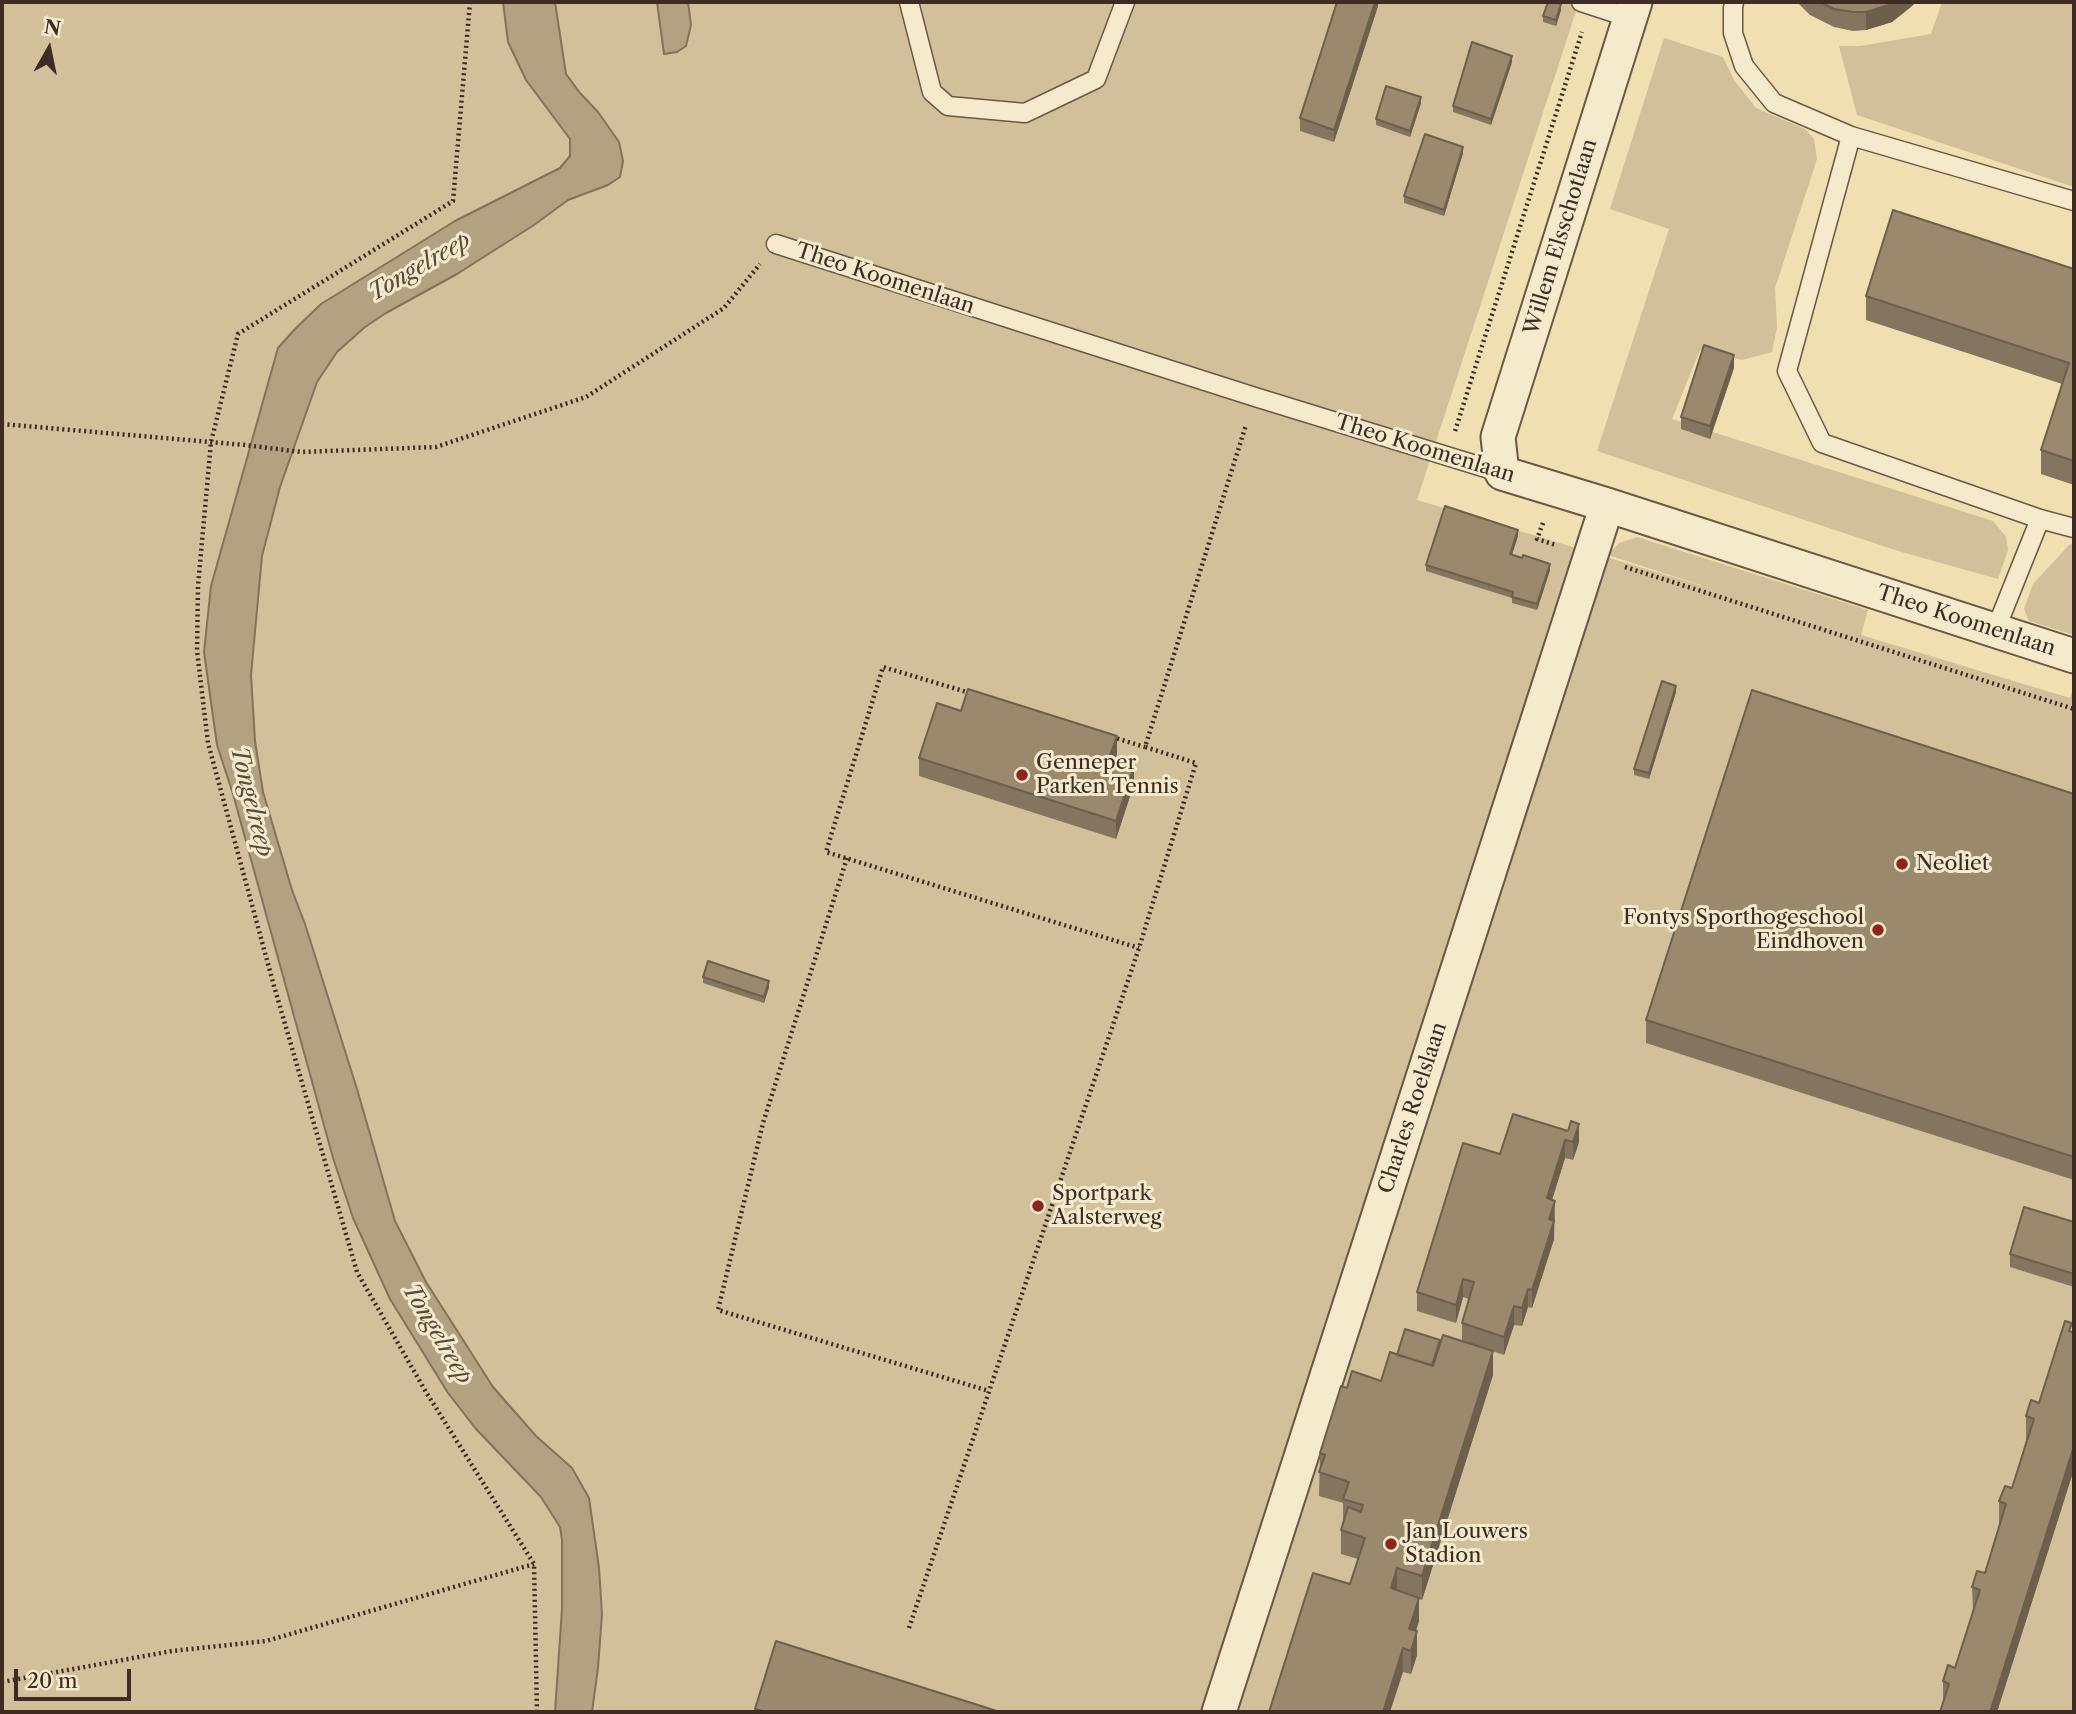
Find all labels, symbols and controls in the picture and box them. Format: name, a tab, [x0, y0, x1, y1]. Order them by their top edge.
north arrow	[14, 14, 84, 84]
text: N	[42, 15, 62, 40]
street label: Willem Elsschotlaan	[1519, 136, 1603, 338]
water label: Tongelreep	[364, 227, 476, 307]
street label: Theo Koomenlaan	[792, 238, 978, 320]
street label: Theo Koomenlaan	[1332, 410, 1518, 488]
street label: Theo Koomenlaan	[1873, 580, 2059, 662]
water label: Tongelreep	[224, 744, 278, 860]
place label: Genneper Parken Tennis	[1036, 750, 1179, 800]
marker: Genneper Parken Tennis	[1014, 767, 1030, 783]
place label: Neoliet	[1916, 851, 1989, 877]
marker: Neoliet	[1894, 856, 1910, 872]
place label: Fontys Sporthogeschool Eindhoven	[1623, 905, 1864, 955]
marker: Fontys Sporthogeschool Eindhoven	[1870, 922, 1886, 938]
street label: Charles Roelslaan	[1373, 1019, 1453, 1197]
place label: Sportpark Aalsterweg	[1052, 1181, 1162, 1231]
marker: Sportpark Aalsterweg	[1030, 1198, 1046, 1214]
water label: Tongelreep	[396, 1278, 478, 1390]
place label: Jan Louwers Stadion	[1405, 1519, 1528, 1569]
marker: Jan Louwers Stadion	[1383, 1536, 1399, 1552]
scale bar	[18, 1654, 135, 1698]
text: 20 m	[27, 1668, 78, 1693]

